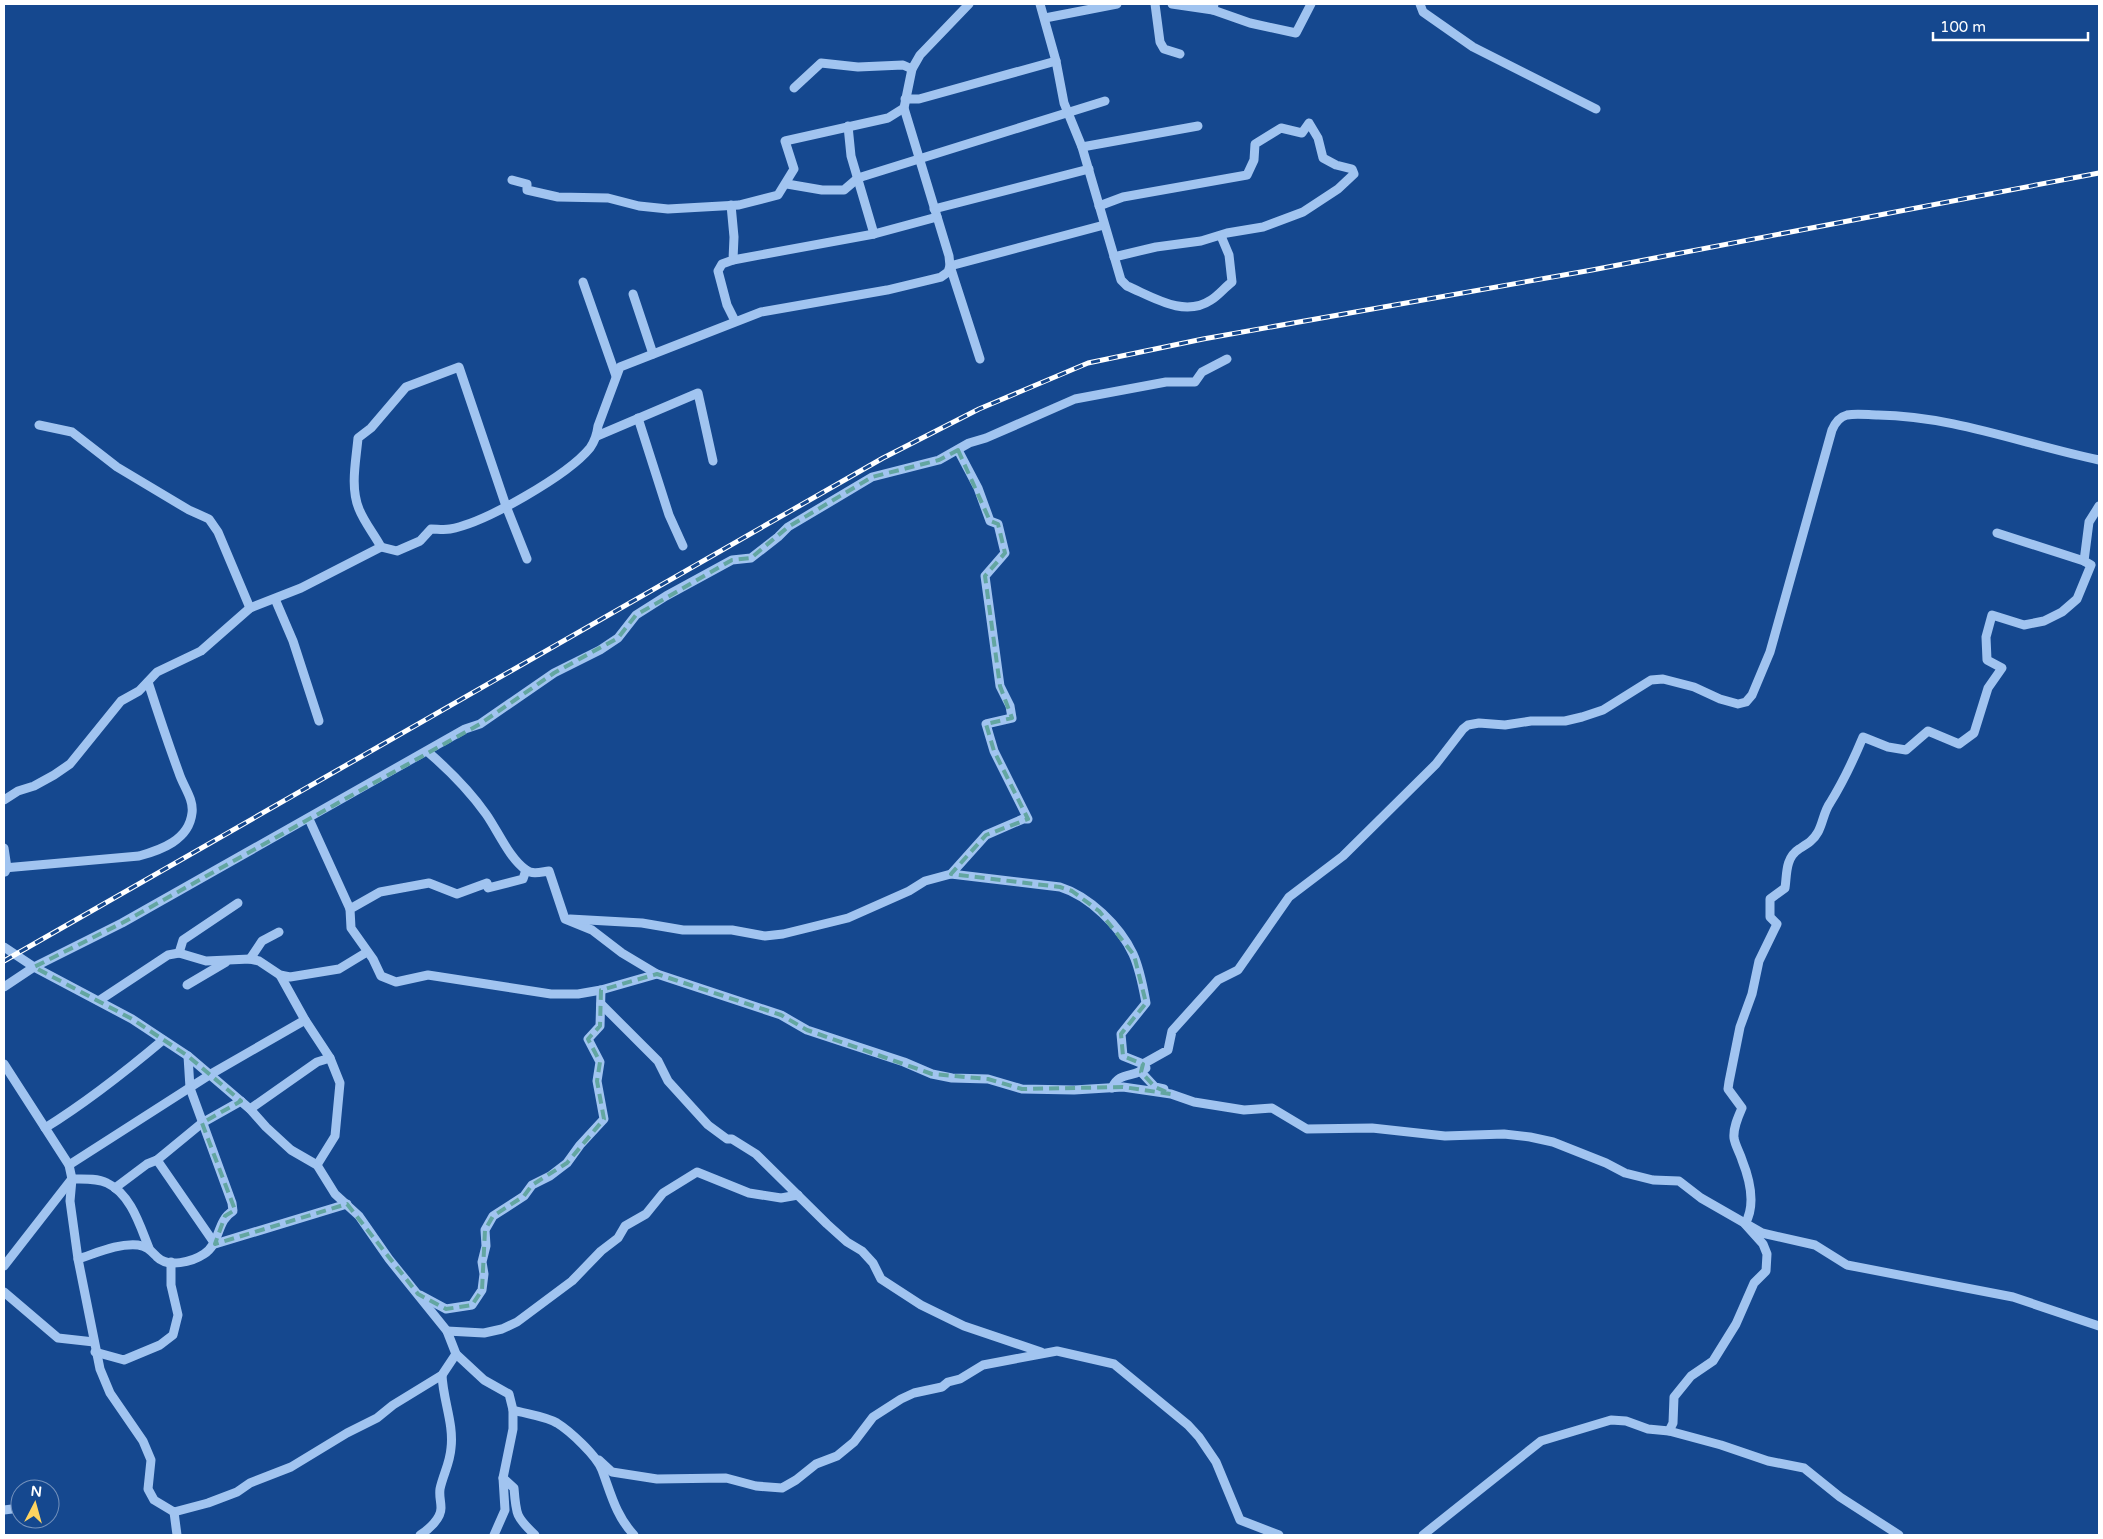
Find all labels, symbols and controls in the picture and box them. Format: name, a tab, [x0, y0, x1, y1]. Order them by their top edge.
scale bar	[1933, 10, 2088, 42]
text: 100 m	[1940, 18, 1986, 36]
north arrow	[10, 1479, 60, 1529]
text: N	[30, 1483, 43, 1501]

